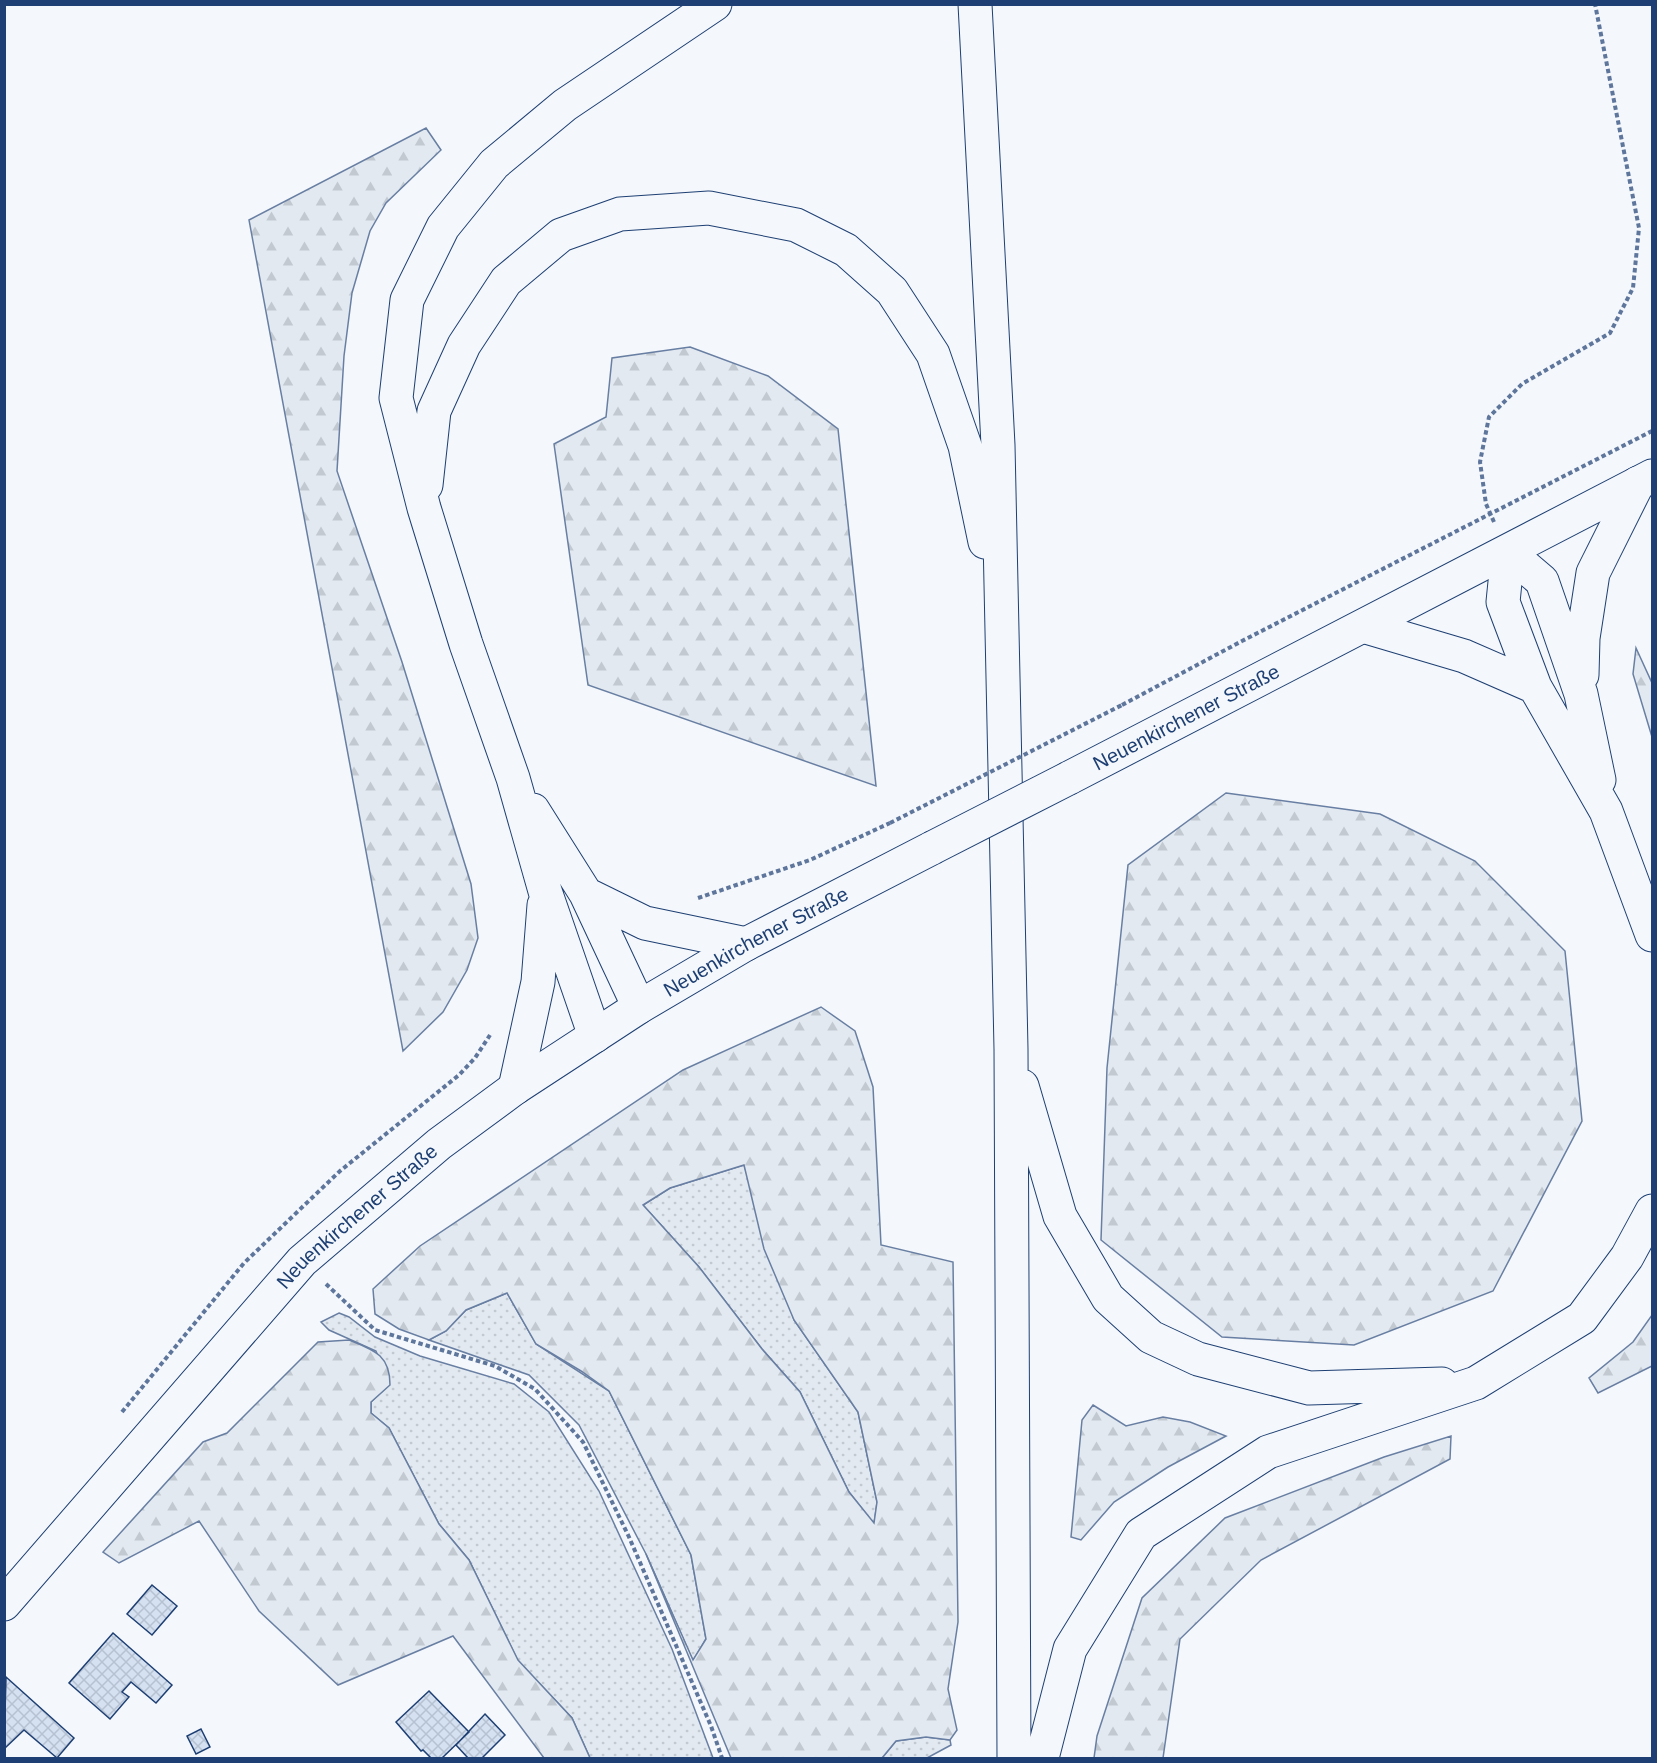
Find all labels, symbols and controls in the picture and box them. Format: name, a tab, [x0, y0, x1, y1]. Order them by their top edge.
street label: Neuenkirchener Straße	[1089, 660, 1283, 775]
street label: Neuenkirchener Straße	[660, 882, 852, 1001]
street label: Neuenkirchener Straße	[272, 1140, 442, 1293]

